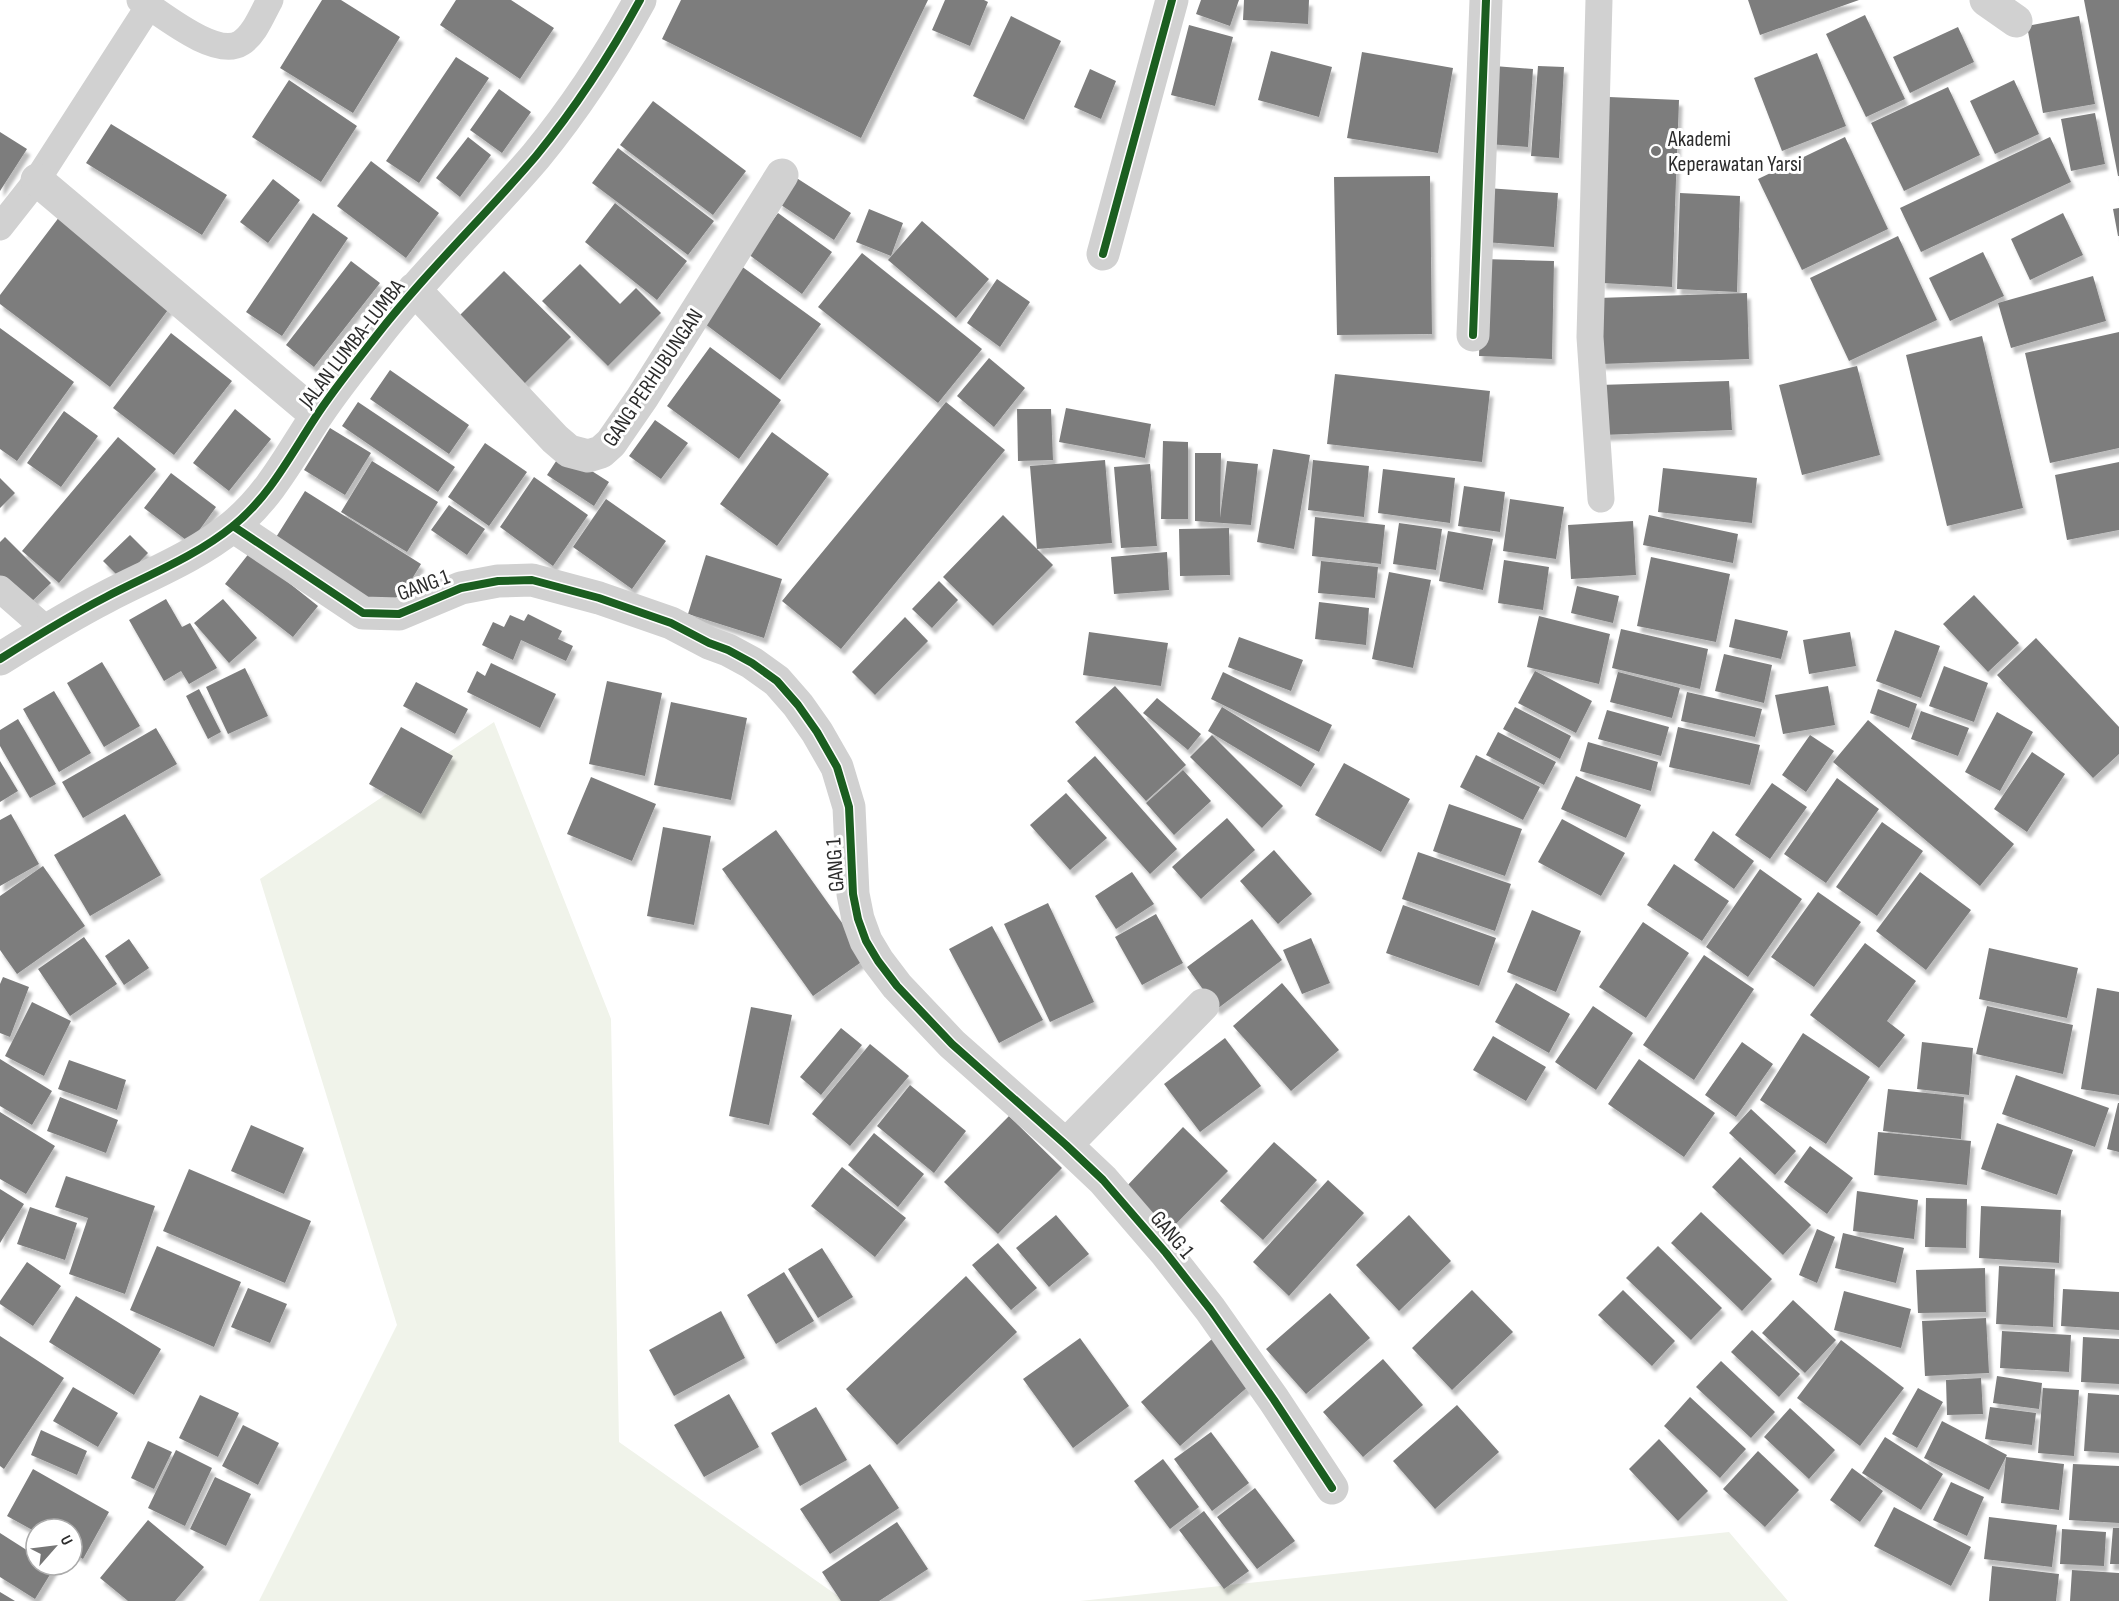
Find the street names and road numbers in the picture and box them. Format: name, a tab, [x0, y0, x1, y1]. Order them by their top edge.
street label: JALAN LUMBA-LUMBA	[293, 274, 411, 414]
street label: GANG PERHUBUNGAN	[597, 304, 709, 452]
street label: GANG 1	[394, 563, 454, 607]
street label: GANG 1	[820, 837, 851, 893]
street label: GANG 1	[1144, 1206, 1200, 1265]

